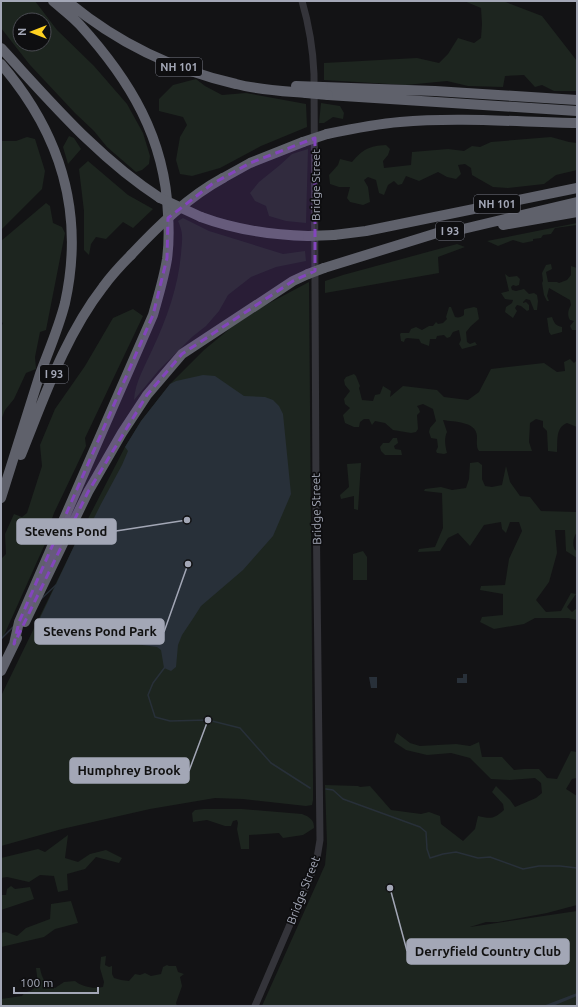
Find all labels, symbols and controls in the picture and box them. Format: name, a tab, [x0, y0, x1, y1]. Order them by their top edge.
north arrow	[12, 12, 52, 52]
text: N	[16, 28, 28, 36]
road number: NH 101	[156, 58, 202, 76]
street label: Bridge Street	[309, 149, 322, 221]
road number: NH 101	[474, 195, 520, 213]
road number: I 93	[436, 222, 464, 240]
road number: I 93	[40, 365, 68, 383]
street label: Bridge Street	[309, 473, 323, 545]
callout: Stevens Pond	[17, 519, 116, 544]
text: Stevens Pond	[25, 524, 107, 538]
callout: Stevens Pond Park	[35, 619, 164, 644]
text: Stevens Pond Park	[43, 624, 157, 638]
callout: Humphrey Brook	[70, 758, 189, 783]
text: Humphrey Brook	[77, 763, 181, 777]
street label: Bridge Street	[284, 854, 322, 926]
callout: Derryfield Country Club	[407, 939, 569, 964]
text: Derryfield Country Club	[415, 944, 561, 958]
scale bar	[14, 969, 98, 995]
text: 100 m	[20, 976, 53, 989]

